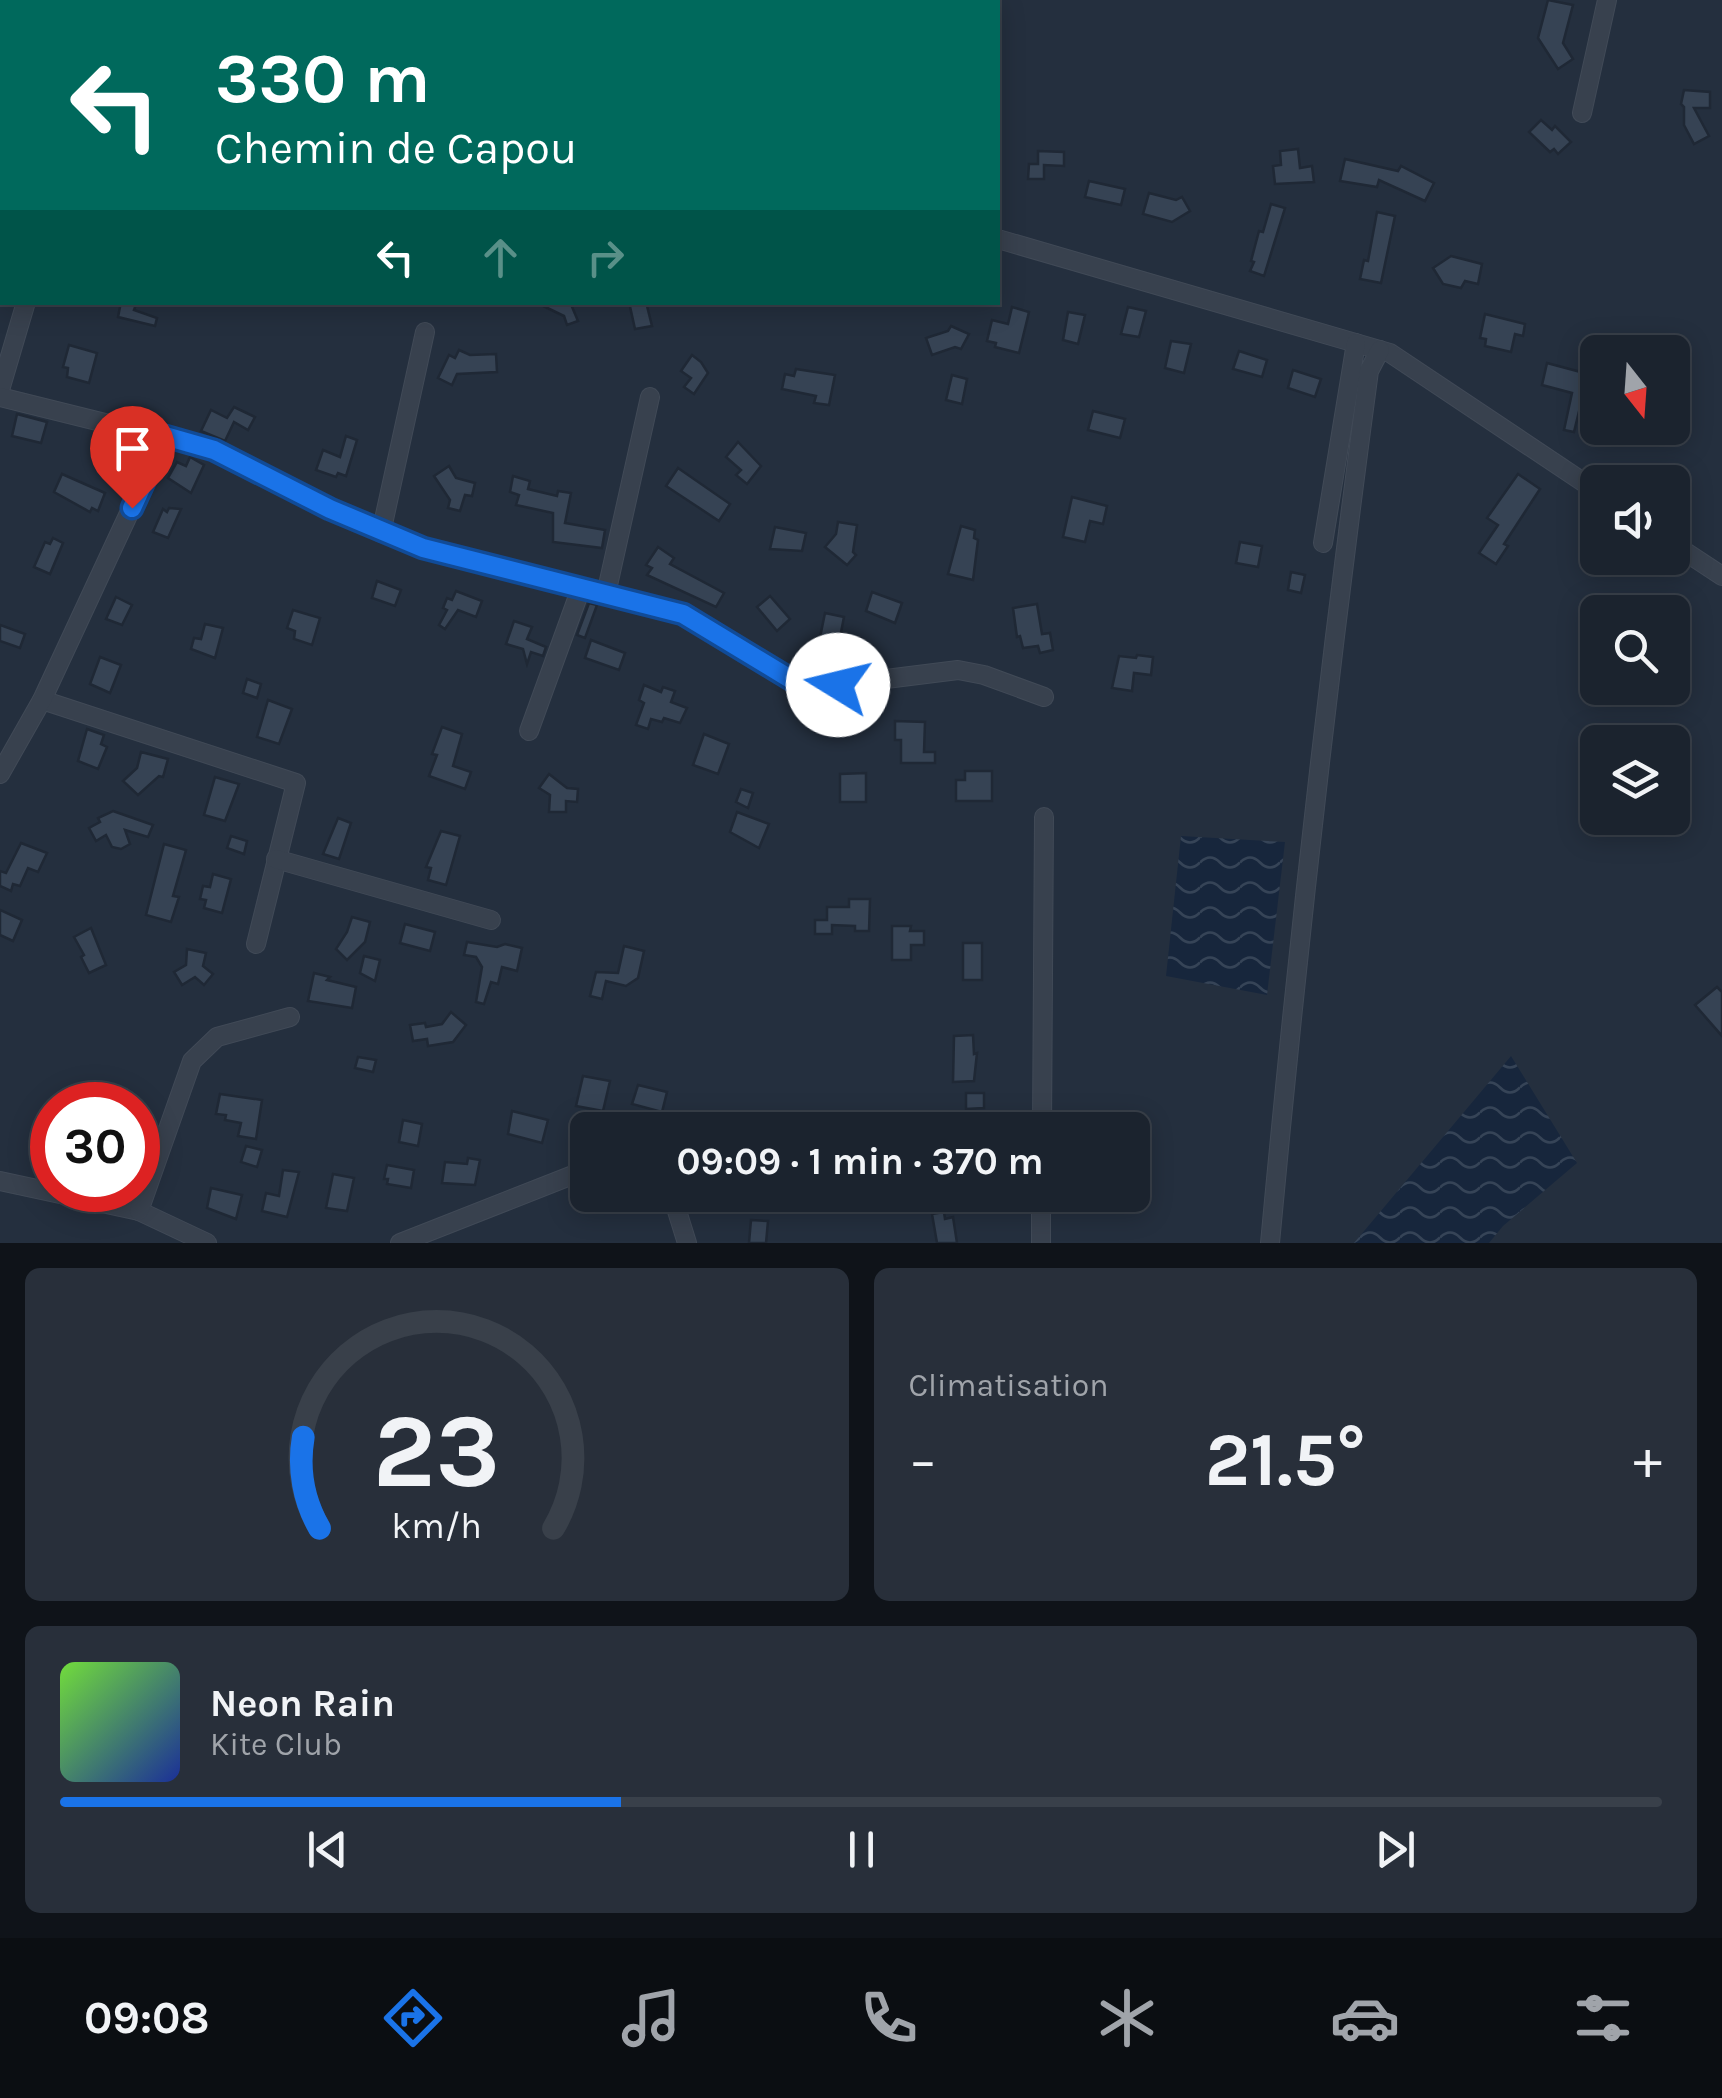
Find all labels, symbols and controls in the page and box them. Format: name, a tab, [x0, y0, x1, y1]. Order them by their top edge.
text: 330 m	[215, 38, 431, 120]
icon: left	[50, 40, 180, 170]
text: Chemin de Capou	[215, 122, 577, 174]
icon: left	[368, 230, 423, 285]
icon: ahead	[473, 230, 528, 285]
icon: right	[578, 230, 633, 285]
north arrow	[1580, 335, 1690, 445]
map controls	[1580, 335, 1690, 835]
pin	[90, 406, 175, 509]
icon: arrive	[105, 421, 160, 476]
button: sound	[1580, 465, 1690, 575]
button: search	[1580, 595, 1690, 705]
position arrow	[786, 633, 890, 737]
button: layers	[1580, 725, 1690, 835]
speed limit sign: 30	[30, 1082, 160, 1212]
text: 09:09 · 1 min · 370 m	[676, 1139, 1044, 1184]
text: Climatisation	[909, 1367, 1109, 1404]
text: 23	[373, 1391, 501, 1512]
text: 21.5°	[1205, 1416, 1366, 1504]
text: −	[909, 1428, 937, 1492]
text: +	[1633, 1428, 1662, 1492]
text: km/h	[391, 1505, 482, 1547]
text: Neon Rain	[210, 1681, 395, 1726]
text: Kite Club	[210, 1726, 342, 1763]
icon: previous	[300, 1822, 355, 1877]
icon: pause	[834, 1822, 889, 1877]
icon: next	[1368, 1822, 1423, 1877]
icon: directions	[378, 1983, 448, 2053]
icon: music	[616, 1983, 686, 2053]
icon: phone	[854, 1983, 924, 2053]
icon: climate	[1092, 1983, 1162, 2053]
icon: car	[1330, 1983, 1400, 2053]
icon: filters	[1568, 1983, 1638, 2053]
text: 09:08	[84, 1992, 210, 2044]

